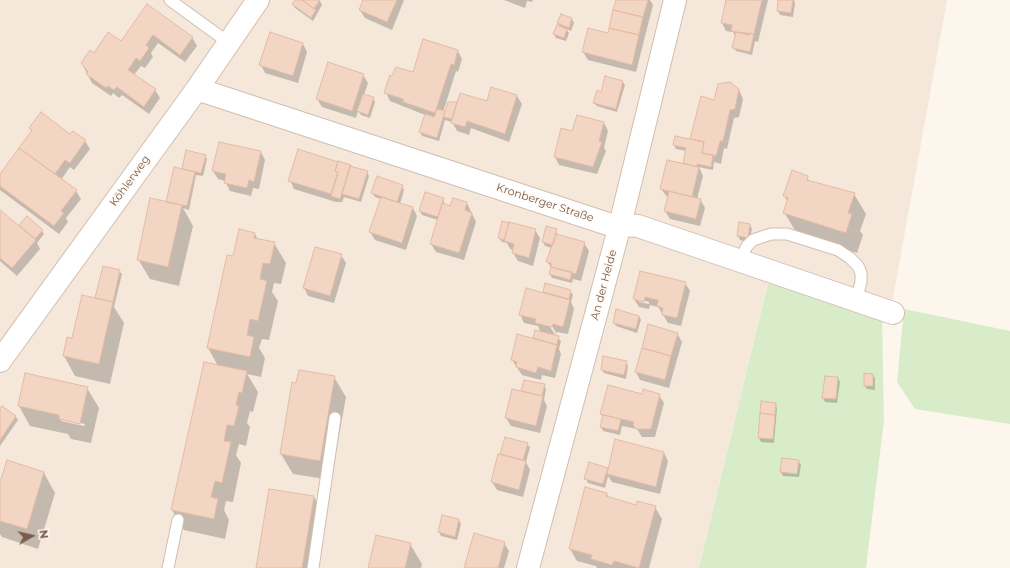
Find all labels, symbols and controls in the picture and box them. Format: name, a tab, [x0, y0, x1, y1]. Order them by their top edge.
street label: Köhlerweg	[107, 153, 153, 209]
street label: Kronberger Straße	[495, 181, 595, 225]
street label: An der Heide	[588, 248, 620, 322]
north arrow	[12, 516, 52, 556]
text: N	[36, 529, 51, 540]

